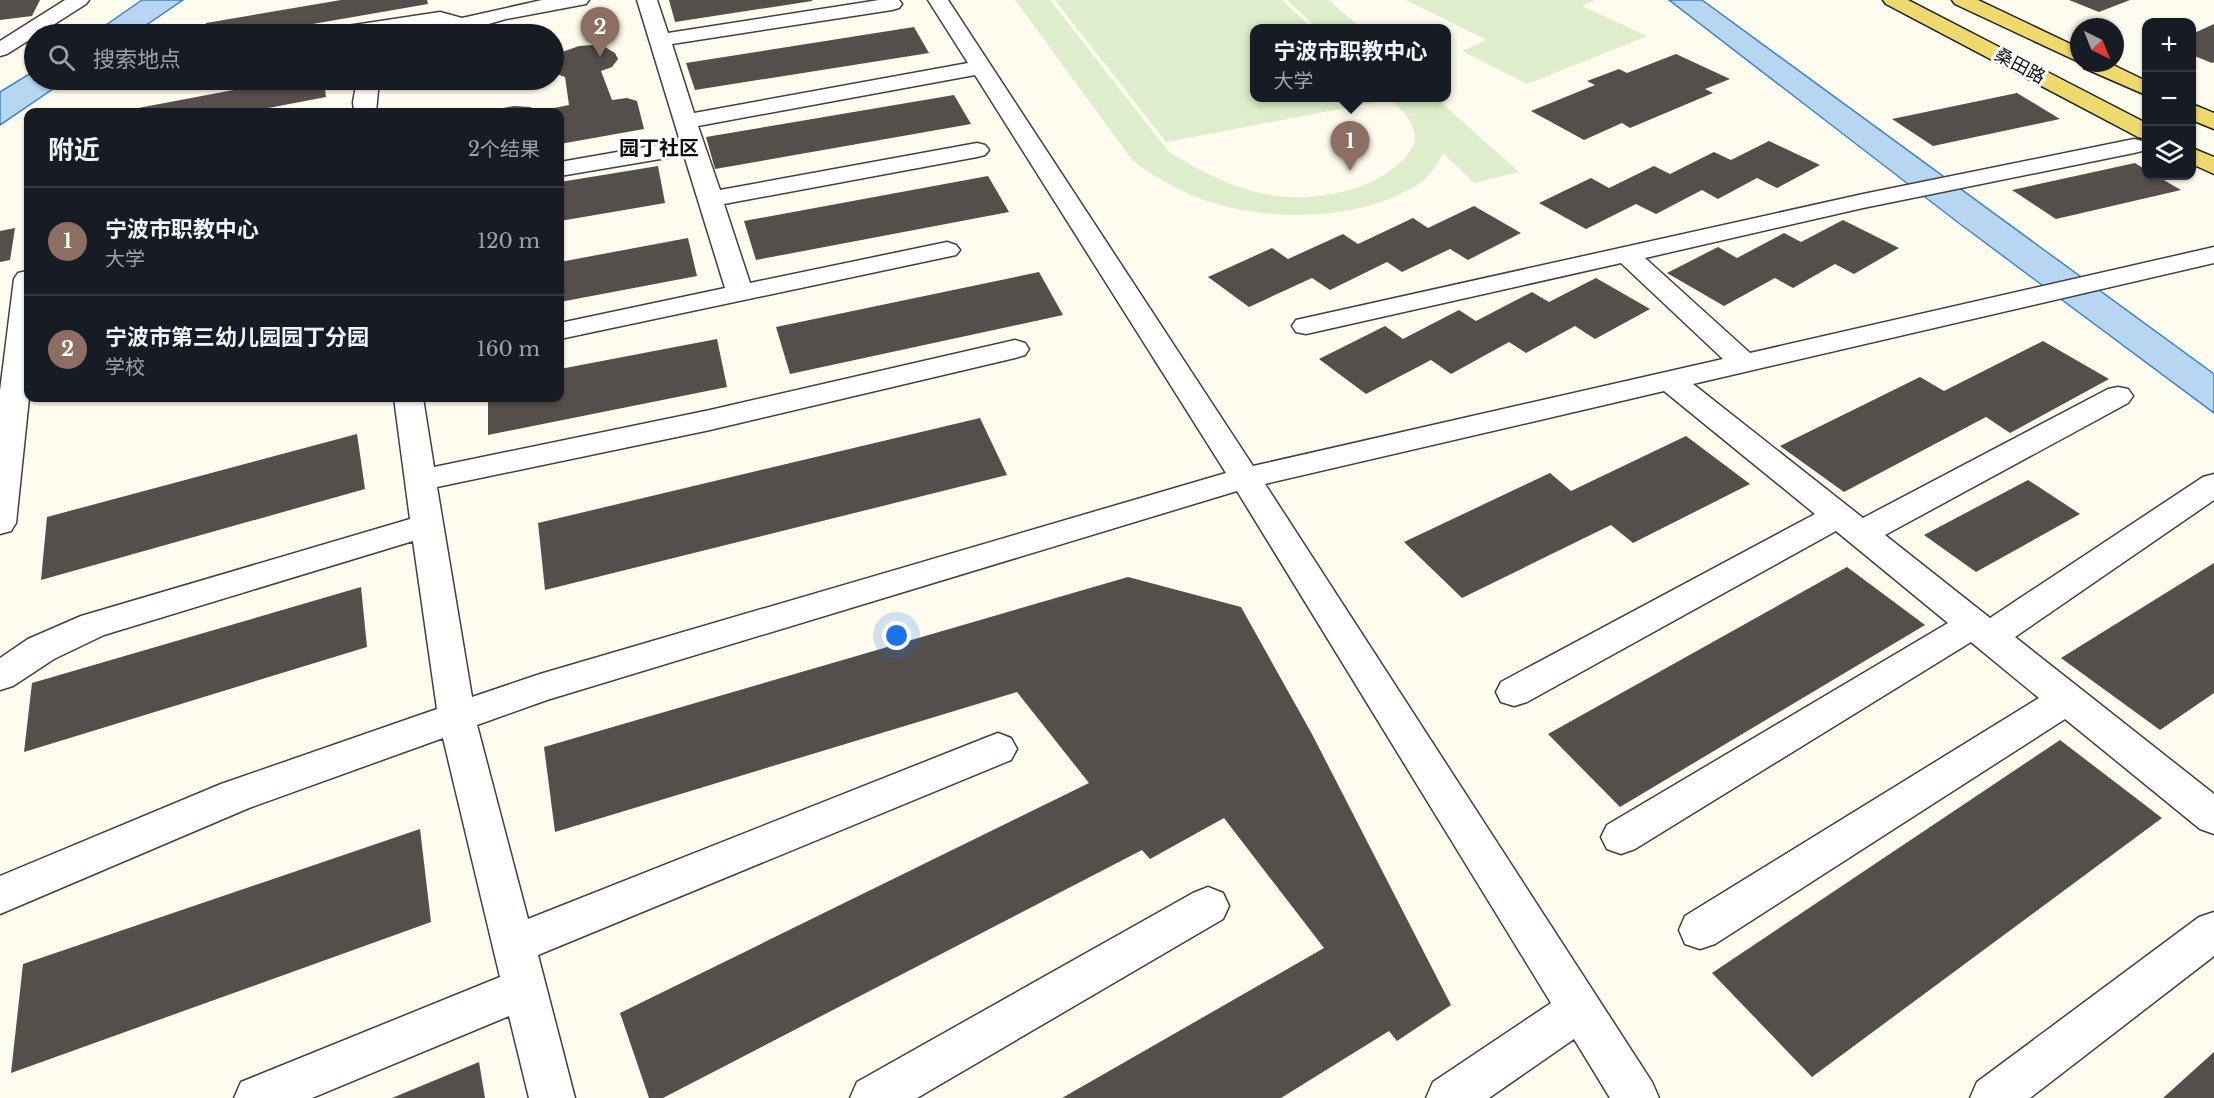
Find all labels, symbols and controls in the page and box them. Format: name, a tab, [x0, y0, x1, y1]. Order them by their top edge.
pin: 2	[580, 8, 620, 57]
north arrow	[2070, 18, 2124, 72]
map controls	[2142, 18, 2196, 180]
button: +	[2142, 18, 2196, 72]
search box	[24, 24, 564, 90]
popup	[1250, 24, 1451, 102]
text: 宁波市职教中心	[1273, 38, 1428, 65]
icon: search	[45, 41, 78, 74]
street label: 桑田路	[1991, 44, 2049, 88]
text: 搜索地点	[93, 46, 181, 73]
text: 大学	[1273, 69, 1313, 93]
button: −	[2142, 72, 2196, 126]
pin: 1	[1330, 122, 1370, 171]
button: layers	[2142, 126, 2196, 180]
text: 附近	[48, 134, 100, 166]
district label: 园丁社区	[619, 136, 699, 160]
text: 2个结果	[468, 137, 540, 161]
text: 宁波市职教中心	[105, 216, 259, 243]
text: 1	[63, 229, 72, 253]
text: 120 m	[477, 229, 540, 253]
text: 大学	[105, 247, 145, 271]
text: 宁波市第三幼儿园园丁分园	[105, 324, 369, 351]
text: 2	[61, 337, 74, 361]
text: 160 m	[477, 337, 540, 361]
text: 学校	[105, 355, 145, 379]
your location	[882, 621, 911, 650]

